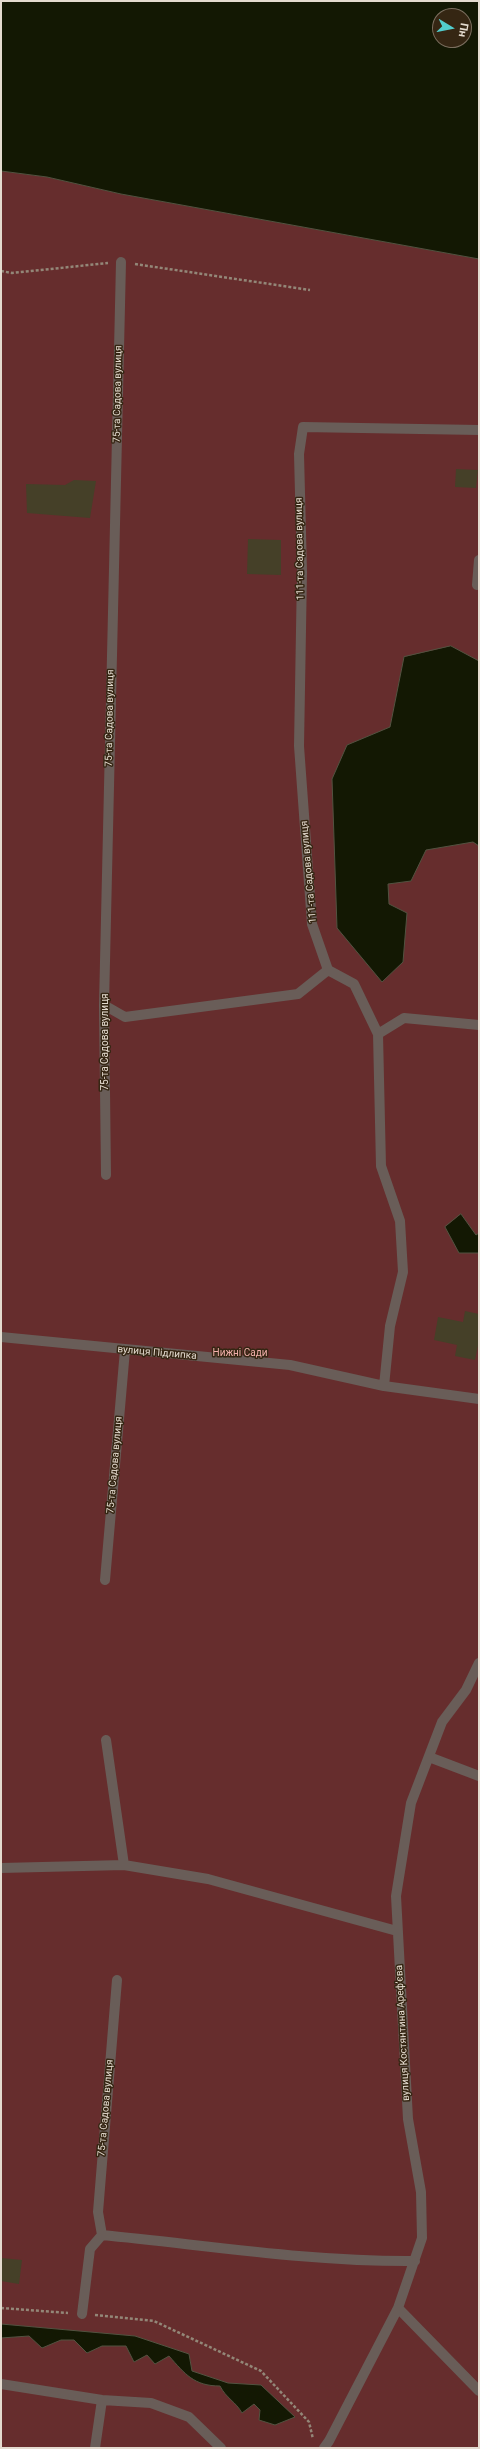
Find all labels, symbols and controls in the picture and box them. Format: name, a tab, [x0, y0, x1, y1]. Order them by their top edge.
north arrow	[432, 8, 472, 48]
text: Пн	[456, 22, 471, 38]
street label: 75-та Садова вулиця	[111, 345, 125, 443]
street label: 111-та Садова вулиця	[293, 497, 307, 601]
street label: 75-та Садова вулиця	[103, 669, 117, 767]
street label: 111-та Садова вулиця	[299, 820, 319, 924]
street label: 75-та Садова вулиця	[99, 993, 111, 1091]
street label: вулиця Підлипка	[117, 1344, 197, 1362]
park label: Нижні Сади	[212, 1347, 268, 1359]
street label: 75-та Садова вулиця	[105, 1416, 125, 1514]
street label: вулиця Костянтина Арефʼєва	[393, 1965, 413, 2101]
street label: 75-та Садова вулиця	[96, 2059, 116, 2157]

